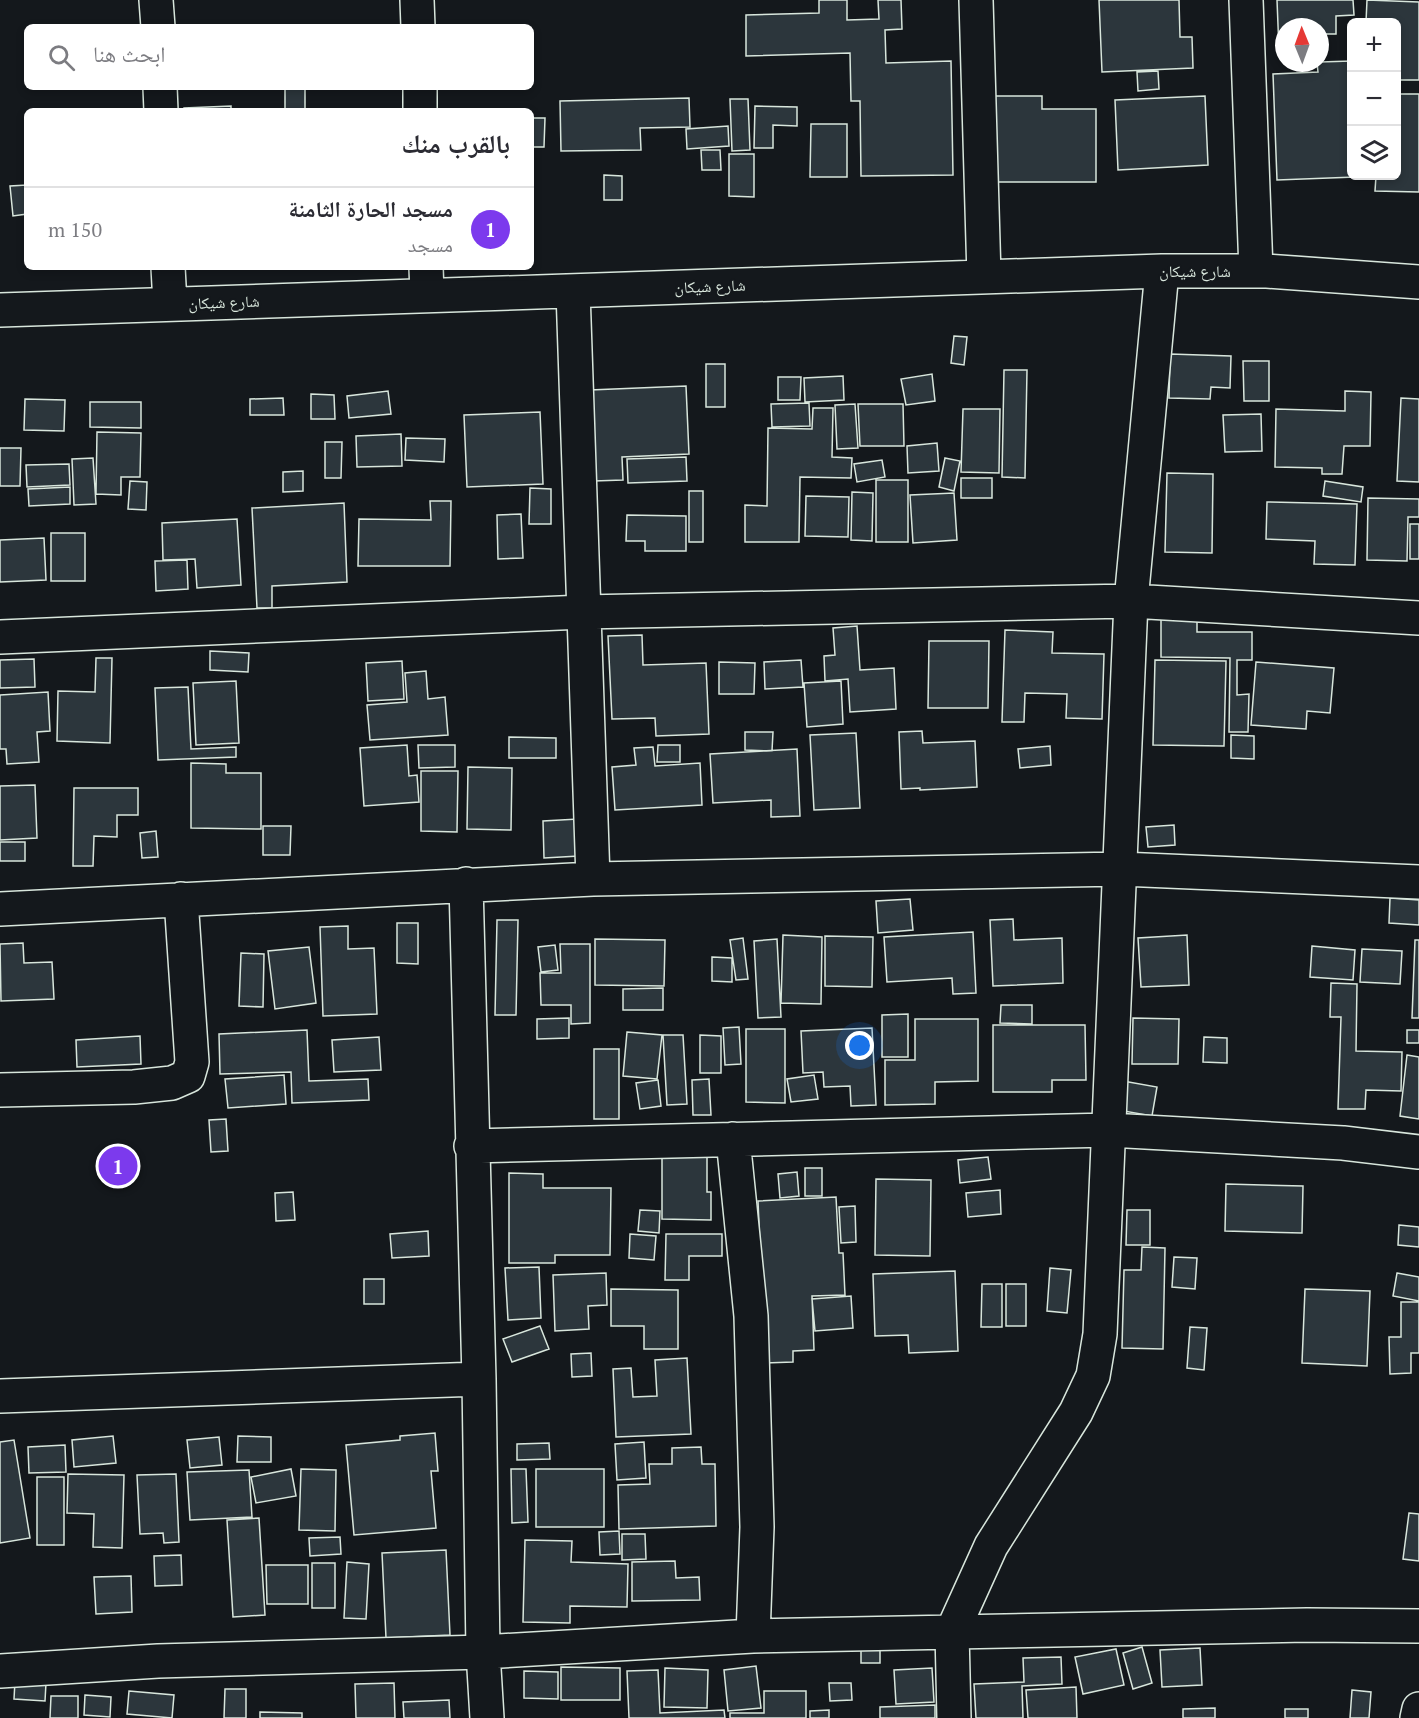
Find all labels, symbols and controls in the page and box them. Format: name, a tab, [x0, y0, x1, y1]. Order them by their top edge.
north arrow	[1275, 18, 1329, 72]
map controls	[1347, 18, 1401, 180]
button: +	[1347, 18, 1401, 72]
search box	[24, 24, 534, 90]
text: ابحث هنا	[93, 39, 165, 68]
icon: search	[45, 41, 78, 74]
button: −	[1347, 72, 1401, 126]
text: بالقرب منك	[402, 126, 510, 160]
button: layers	[1347, 126, 1401, 180]
text: مسجد الحارة الثامنة	[288, 194, 453, 223]
text: 150 m	[48, 216, 102, 243]
text: 1	[485, 216, 496, 243]
text: مسجد	[408, 231, 453, 258]
street label: شارع شيكان	[1159, 260, 1231, 282]
street label: شارع شيكان	[674, 274, 746, 298]
street label: شارع شيكان	[188, 290, 260, 314]
your location	[845, 1031, 874, 1060]
pin: 1	[98, 1144, 138, 1188]

